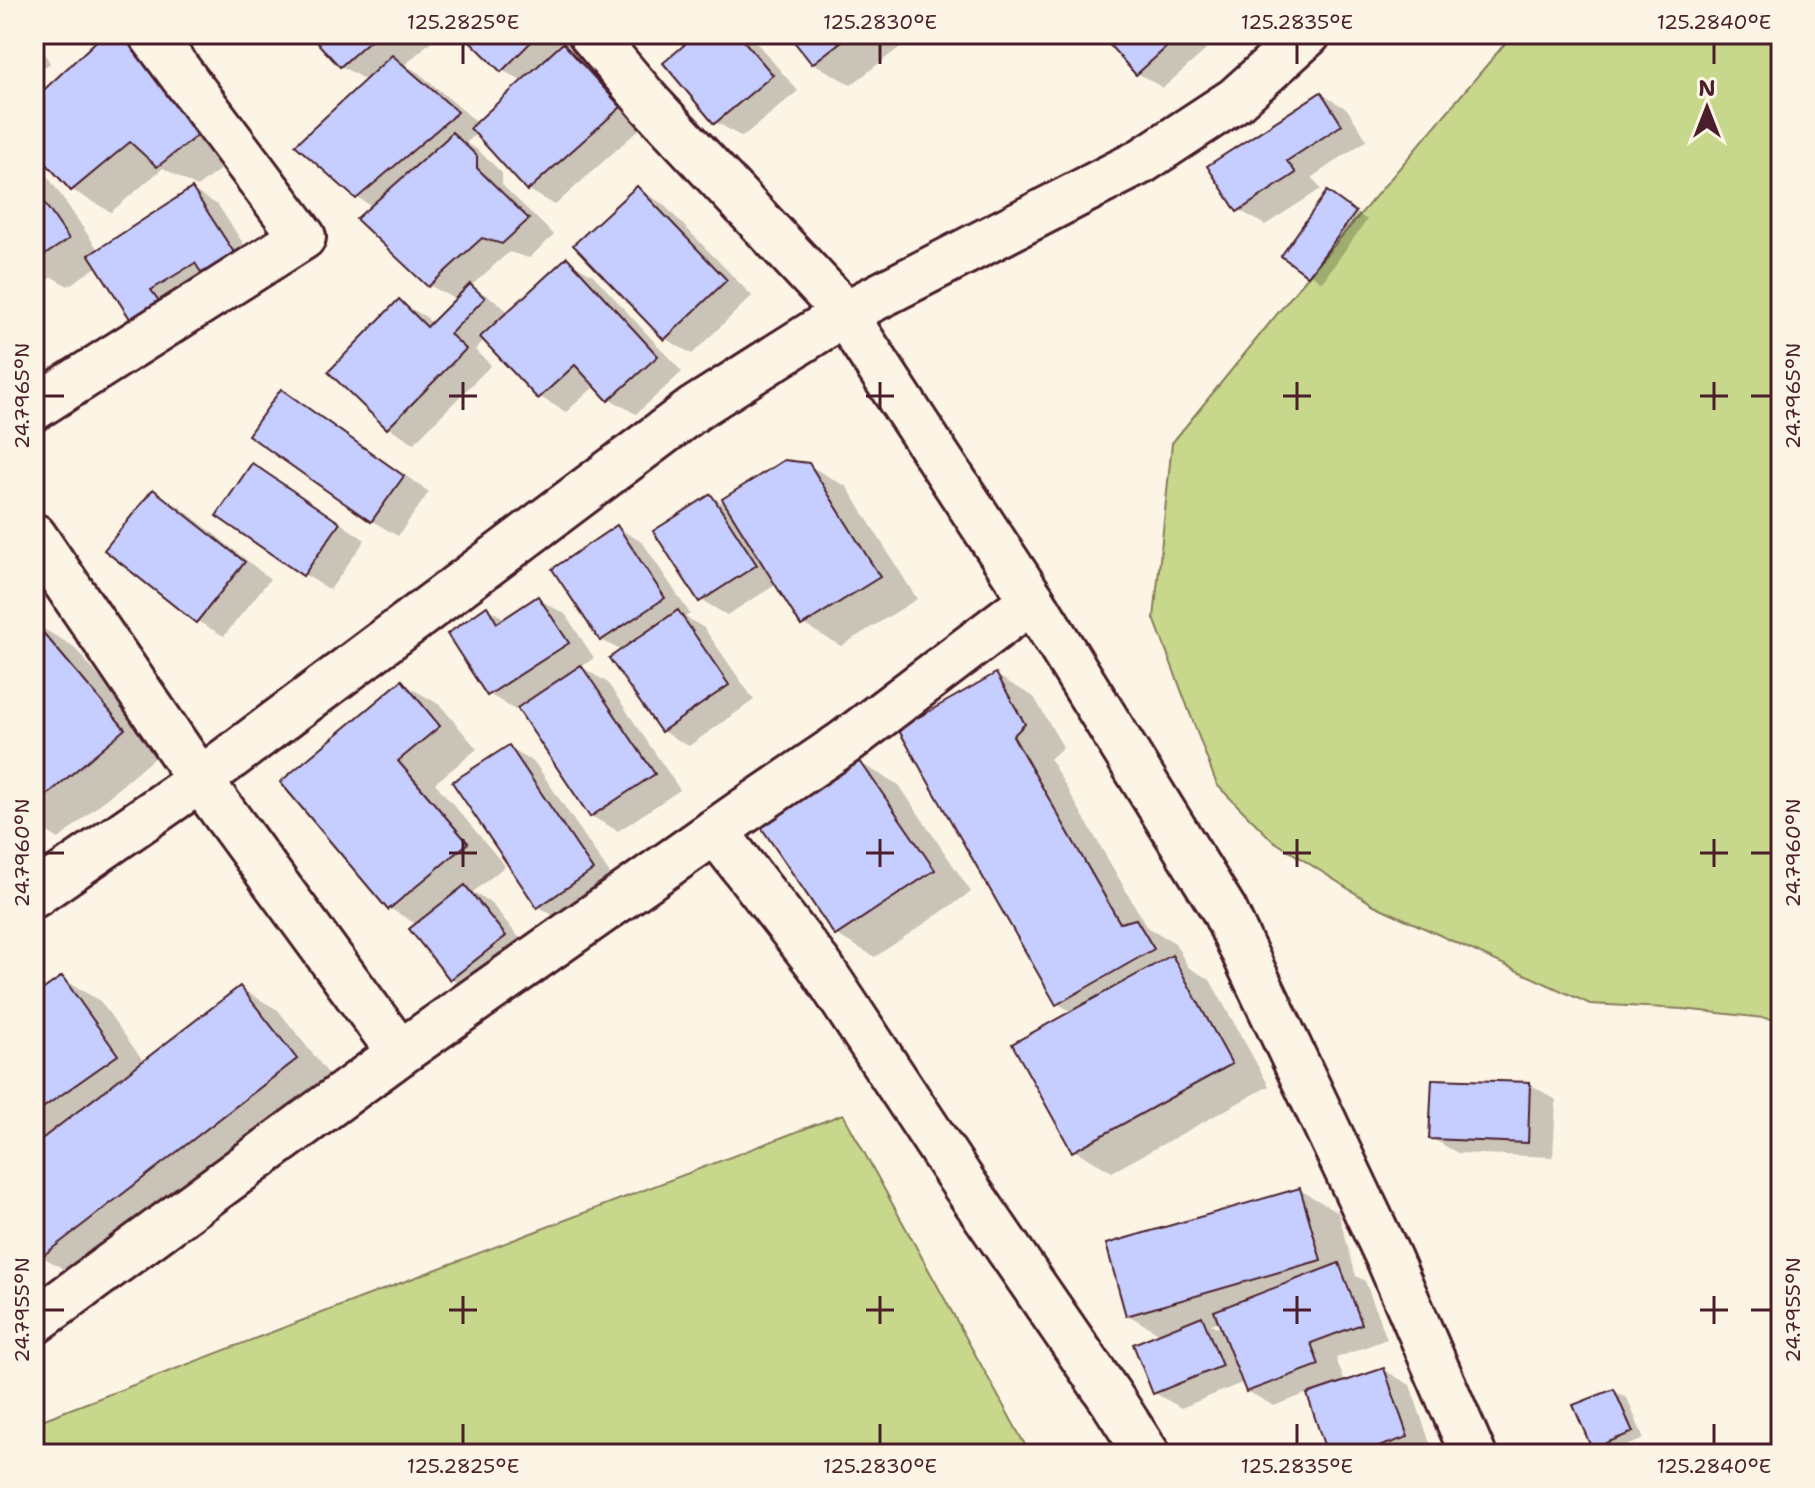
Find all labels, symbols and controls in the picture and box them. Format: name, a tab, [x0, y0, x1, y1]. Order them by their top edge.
text: 125.2825°E	[407, 9, 519, 35]
text: 125.2830°E	[823, 9, 937, 35]
text: 125.2835°E	[1241, 9, 1353, 35]
text: 125.2840°E	[1657, 9, 1771, 35]
north arrow	[1667, 68, 1747, 148]
text: N	[1698, 74, 1716, 103]
text: 24.7965°N	[9, 343, 35, 449]
text: 24.7965°N	[1780, 343, 1806, 449]
text: 24.7960°N	[9, 799, 35, 907]
text: 24.7960°N	[1780, 799, 1806, 907]
text: 24.7955°N	[9, 1257, 35, 1363]
text: 24.7955°N	[1780, 1257, 1806, 1363]
text: 125.2825°E	[407, 1453, 519, 1479]
text: 125.2830°E	[823, 1453, 937, 1479]
text: 125.2835°E	[1241, 1453, 1353, 1479]
text: 125.2840°E	[1657, 1453, 1771, 1479]

